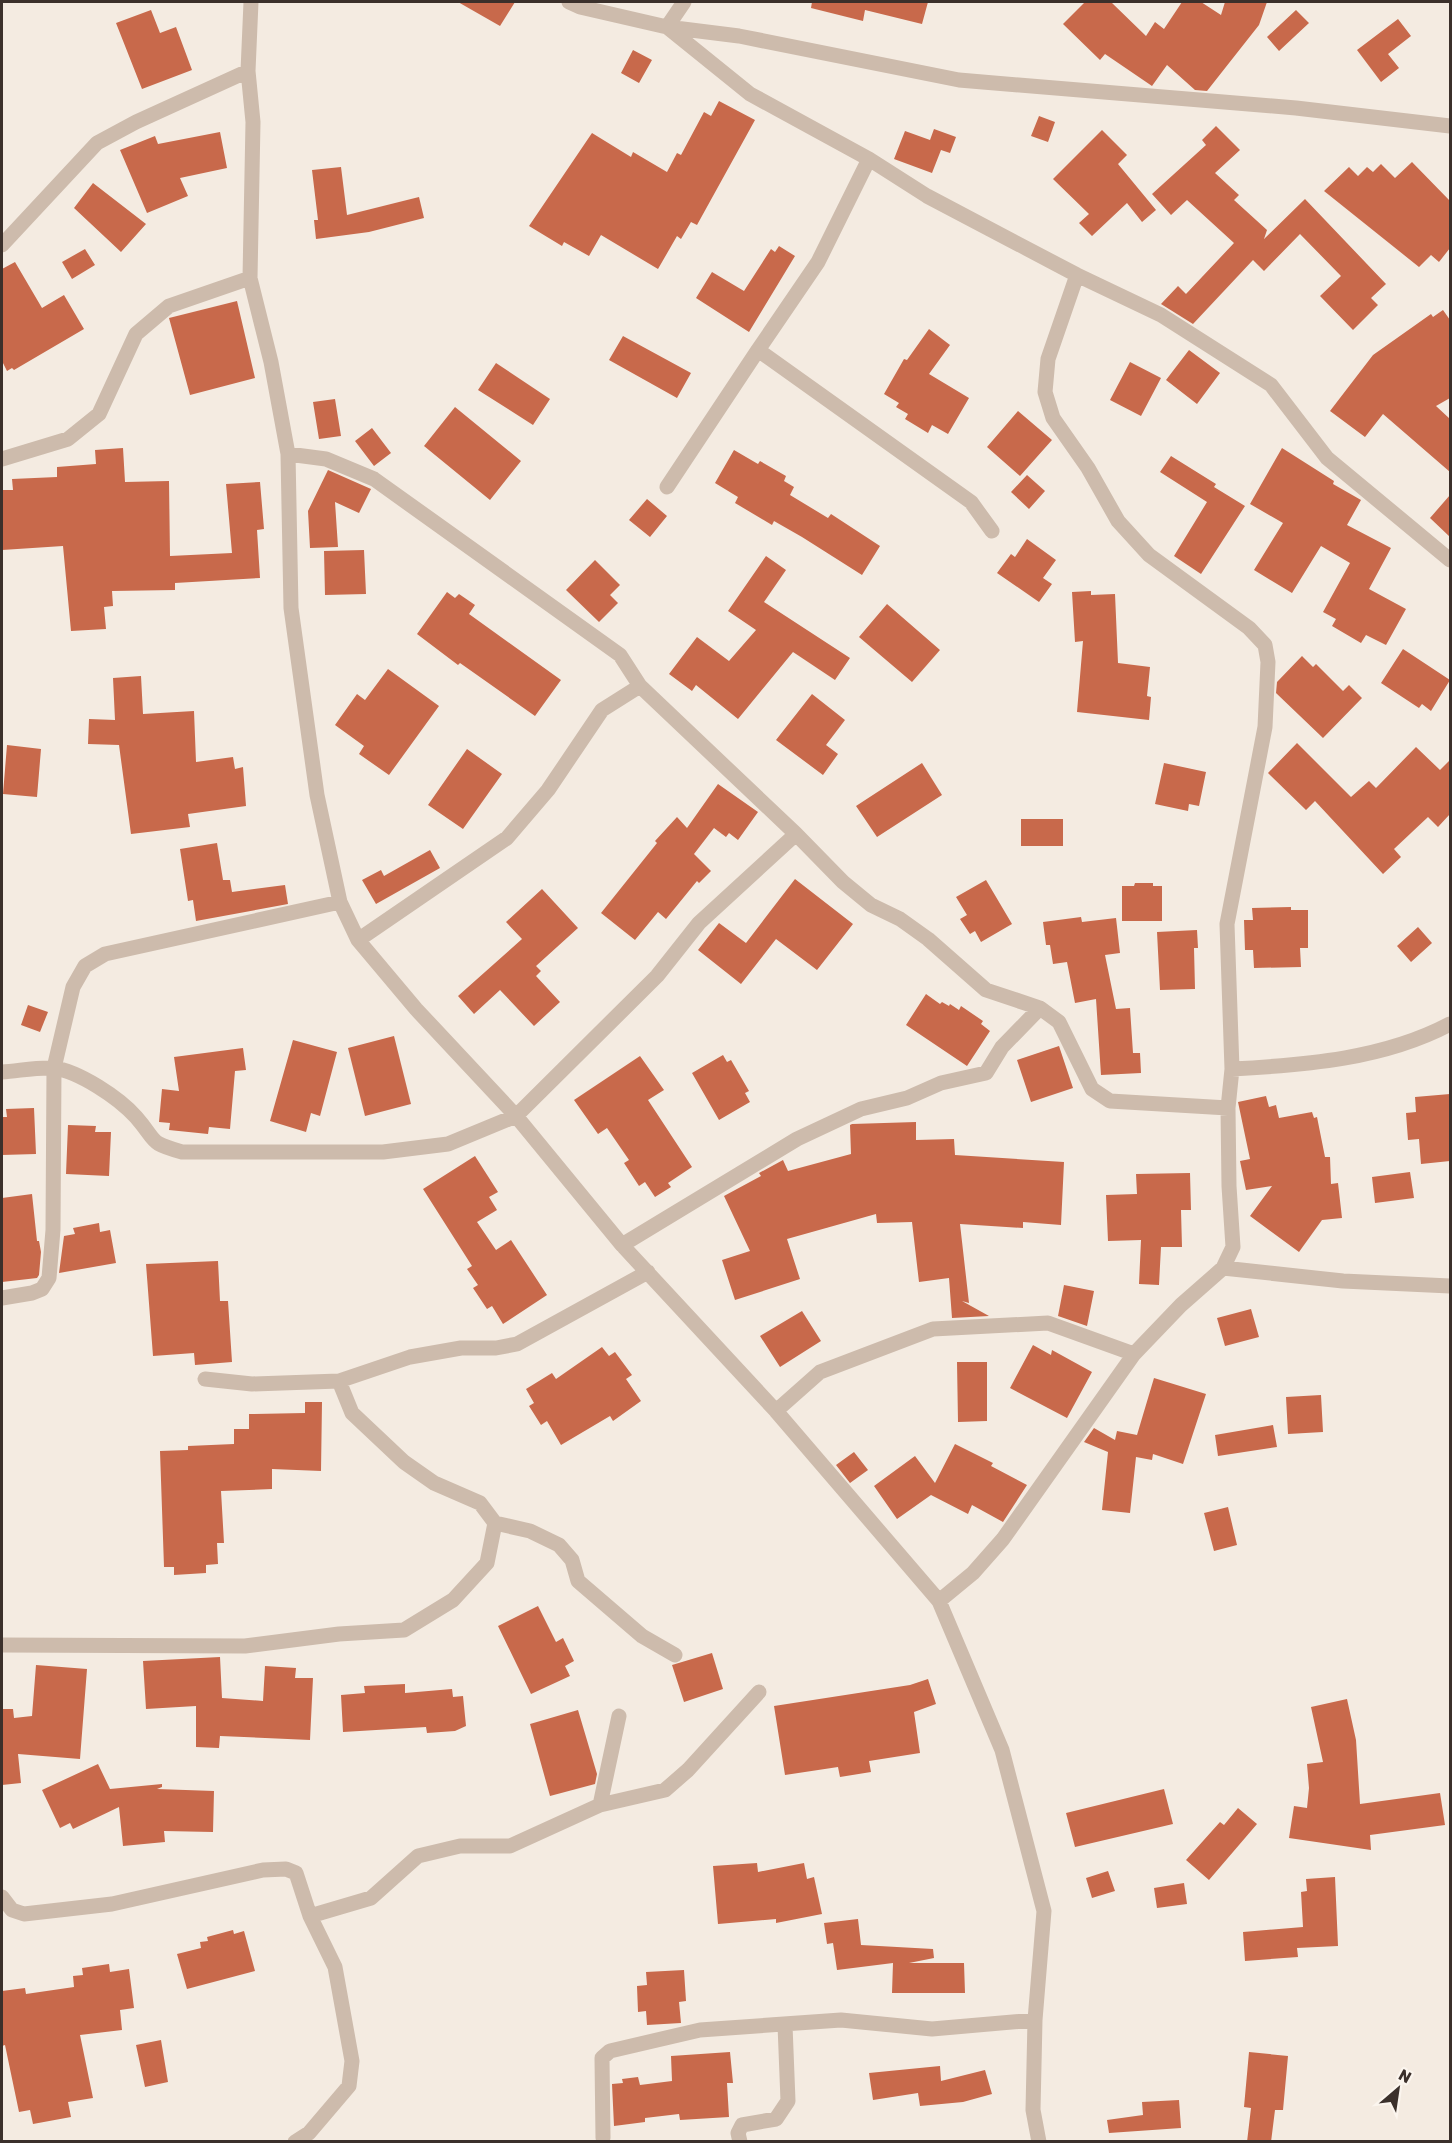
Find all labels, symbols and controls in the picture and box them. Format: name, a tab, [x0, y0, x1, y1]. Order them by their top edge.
north arrow	[1368, 2059, 1428, 2119]
text: N	[1395, 2065, 1415, 2087]

